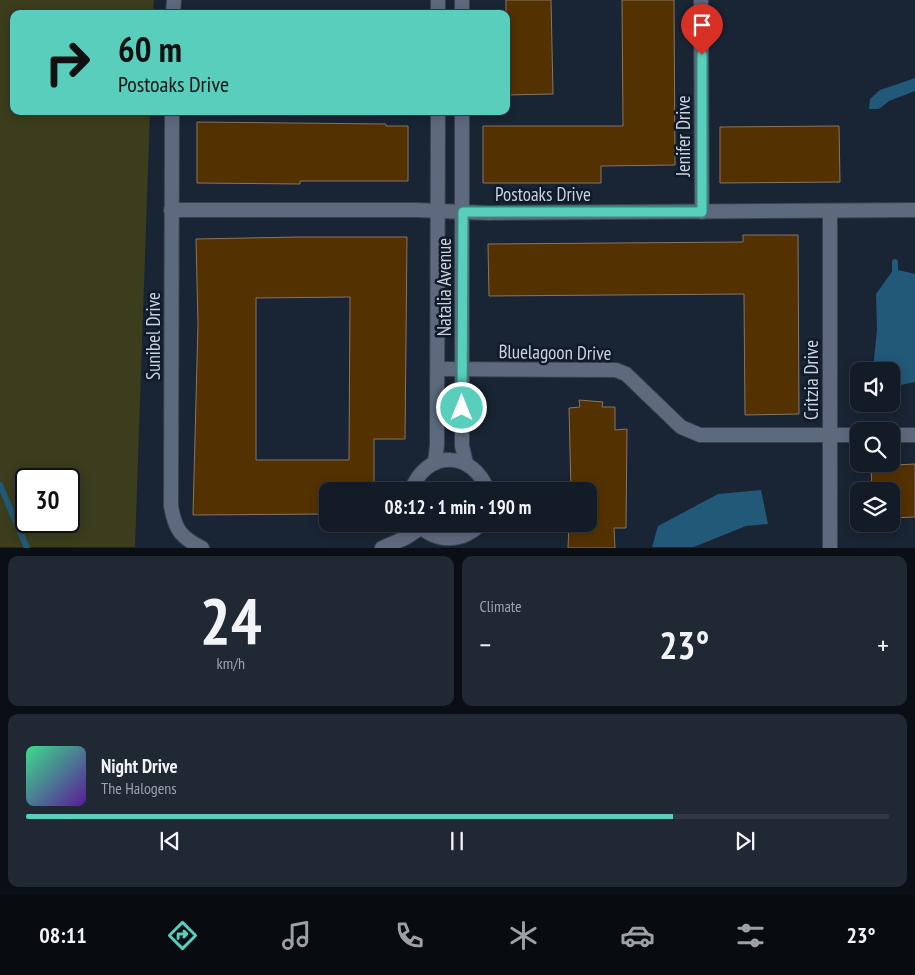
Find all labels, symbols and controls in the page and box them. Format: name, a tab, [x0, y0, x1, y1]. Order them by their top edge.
pin	[681, 4, 723, 55]
icon: arrive	[688, 11, 716, 39]
text: 60 m	[118, 26, 182, 72]
icon: right	[35, 30, 100, 95]
text: Postoaks Drive	[118, 70, 229, 98]
street label: Jenifer Drive	[671, 95, 695, 178]
street label: Postoaks Drive	[495, 182, 591, 206]
street label: Natalia Avenue	[432, 238, 456, 336]
street label: Sunibel Drive	[141, 292, 165, 380]
street label: Bluelagoon Drive	[498, 339, 612, 365]
street label: Critzia Drive	[799, 340, 823, 420]
map controls	[850, 362, 900, 532]
button: sound	[850, 362, 900, 412]
position arrow	[435, 381, 487, 433]
button: search	[850, 422, 900, 472]
speed limit sign: 30	[15, 468, 80, 533]
button: layers	[850, 482, 900, 532]
text: 08:12 · 1 min · 190 m	[385, 495, 531, 519]
text: 24	[200, 578, 262, 662]
text: Climate	[480, 596, 522, 616]
text: 23°	[659, 620, 709, 669]
text: −	[480, 626, 491, 663]
text: +	[877, 626, 889, 663]
text: km/h	[217, 653, 245, 673]
text: Night Drive	[101, 754, 178, 778]
text: The Halogens	[101, 778, 177, 798]
icon: previous	[156, 827, 184, 855]
icon: pause	[443, 827, 471, 855]
icon: next	[731, 827, 759, 855]
icon: directions	[165, 918, 200, 953]
icon: music	[279, 918, 314, 953]
icon: phone	[392, 918, 427, 953]
icon: climate	[506, 918, 541, 953]
icon: car	[620, 918, 655, 953]
icon: filters	[733, 918, 768, 953]
text: 08:11	[39, 921, 87, 949]
text: 23°	[847, 921, 876, 949]

